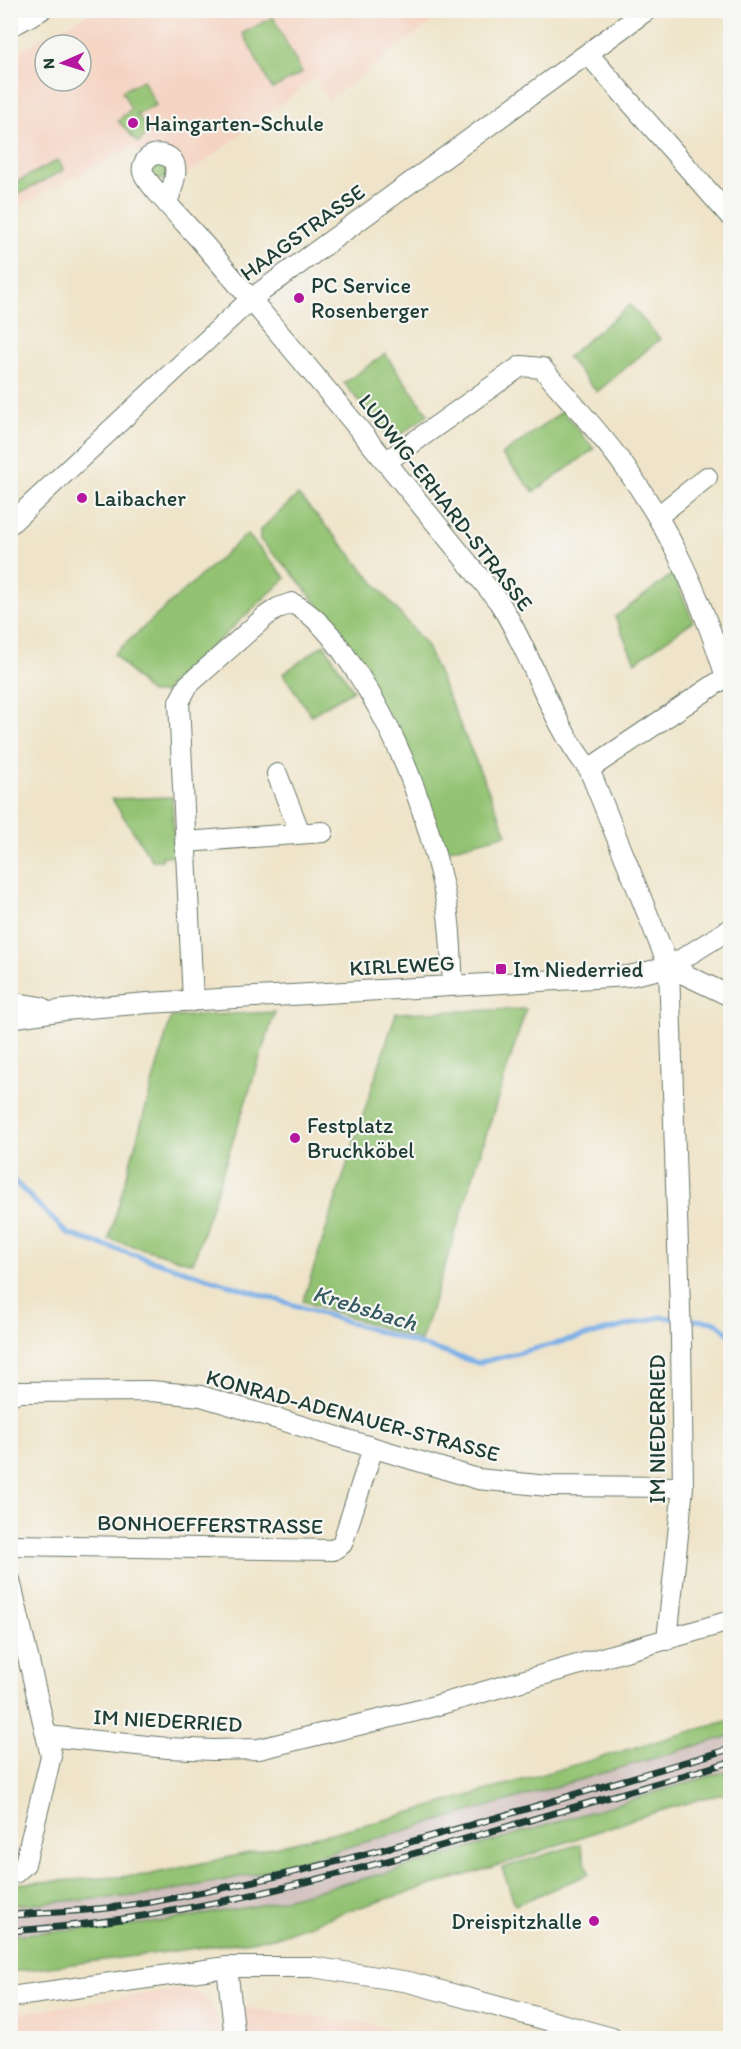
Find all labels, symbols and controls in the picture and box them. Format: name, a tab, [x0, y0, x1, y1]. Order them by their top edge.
north arrow	[33, 33, 93, 93]
text: N	[39, 58, 58, 70]
place label: Haingarten-Schule	[145, 110, 324, 137]
marker: Haingarten-Schule	[126, 116, 140, 130]
street label: HAAGSTRASSE	[235, 178, 370, 287]
place label: PC Service Rosenberger	[311, 272, 429, 324]
marker: PC Service Rosenberger	[292, 291, 306, 305]
street label: LUDWIG-ERHARD-STRASSE	[352, 388, 539, 616]
place label: Laibacher	[94, 485, 186, 512]
marker: Laibacher	[75, 491, 89, 505]
street label: KIRLEWEG	[349, 949, 455, 982]
place label: Im Niederried	[513, 956, 644, 983]
marker: Im Niederried	[494, 962, 508, 976]
place label: Festplatz Bruchköbel	[307, 1112, 415, 1164]
marker: Festplatz Bruchköbel	[288, 1131, 302, 1145]
water label: Krebsbach	[310, 1278, 421, 1337]
street label: IM NIEDERRIED	[644, 1354, 671, 1504]
street label: KONRAD-ADENAUER-STRASSE	[203, 1363, 502, 1468]
street label: BONHOEFFERSTRASSE	[97, 1509, 323, 1540]
street label: IM NIEDERRIED	[93, 1703, 243, 1738]
place label: Dreispitzhalle	[451, 1908, 582, 1935]
marker: Dreispitzhalle	[587, 1914, 601, 1928]

